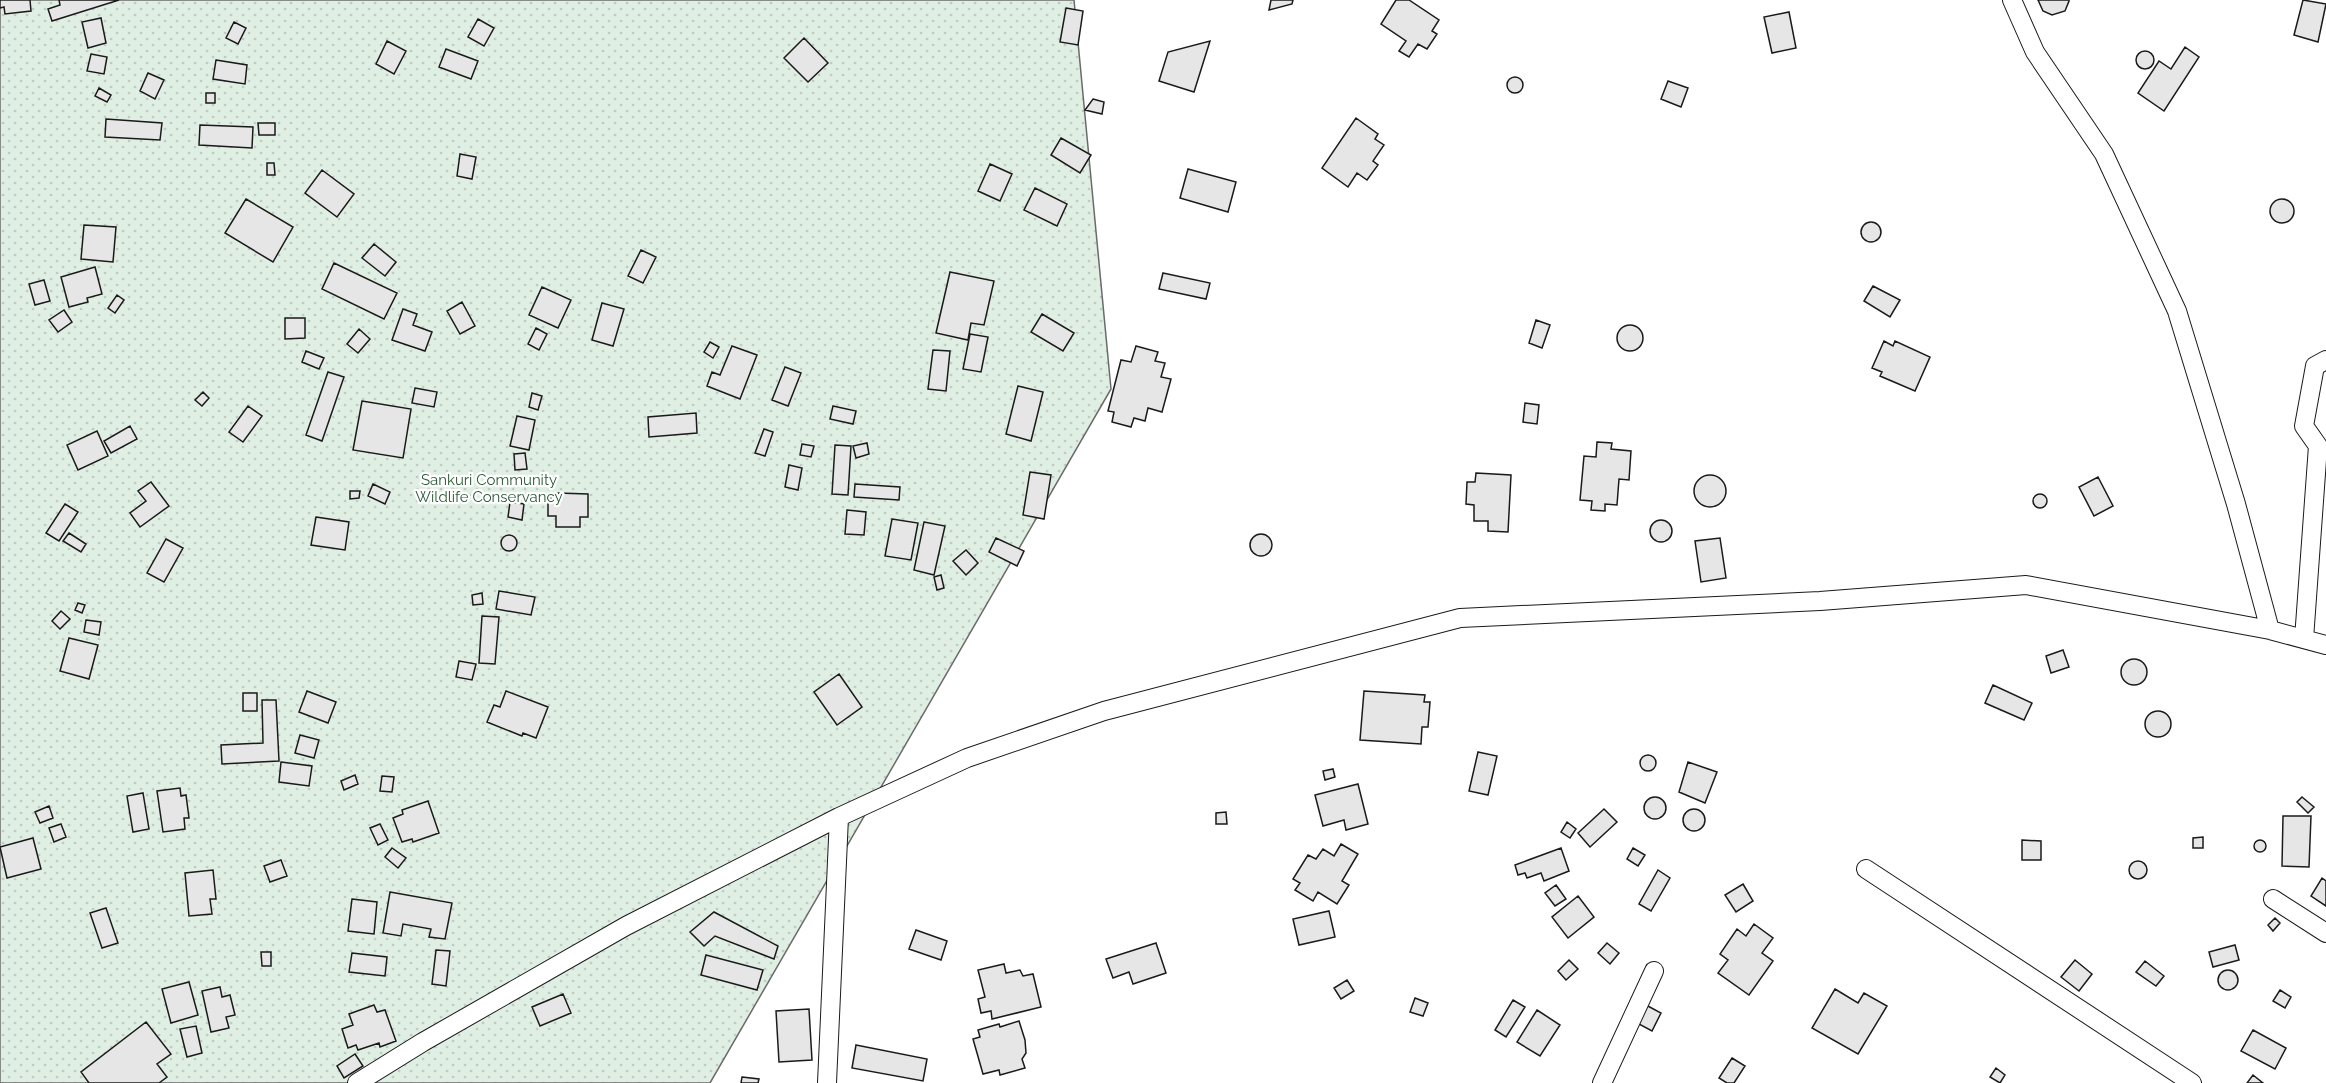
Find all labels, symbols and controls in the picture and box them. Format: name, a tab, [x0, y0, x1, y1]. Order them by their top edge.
park label: Sankuri Community Wildlife Conservancy	[415, 471, 563, 506]

